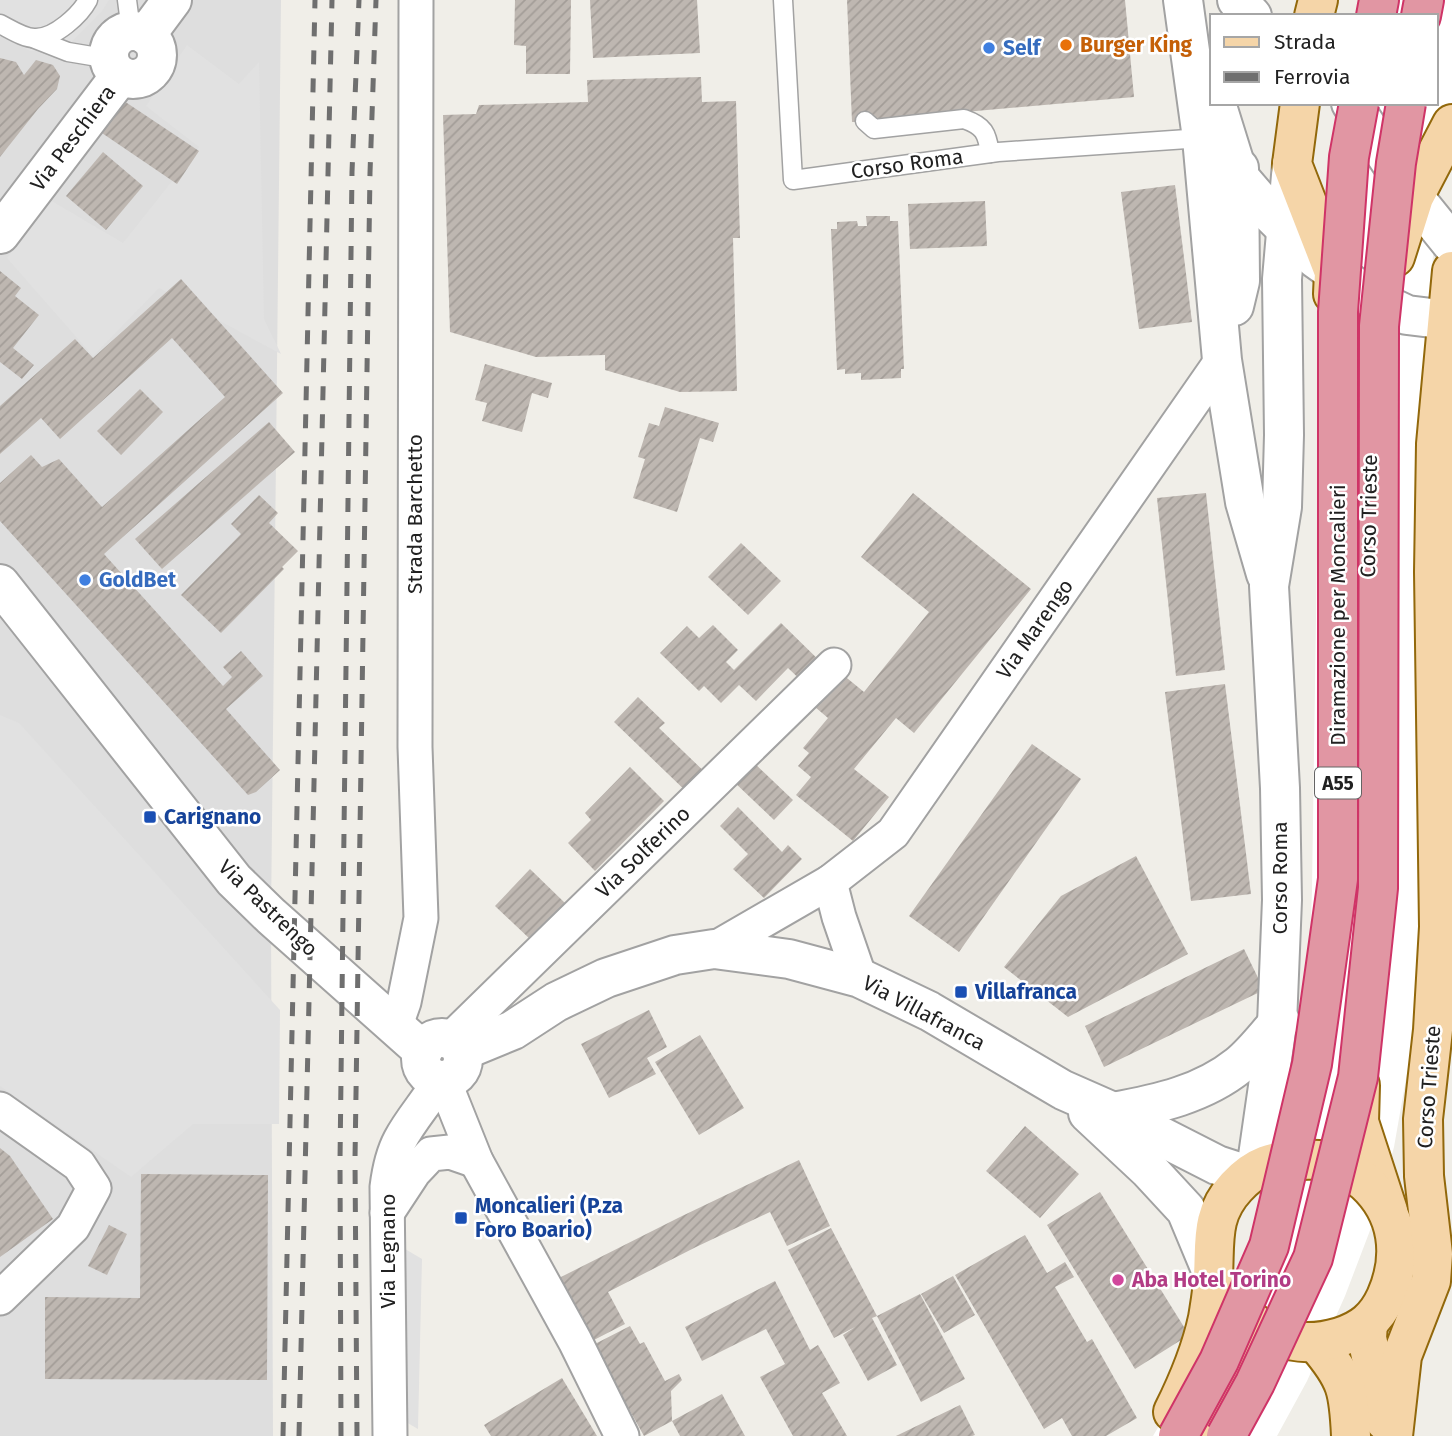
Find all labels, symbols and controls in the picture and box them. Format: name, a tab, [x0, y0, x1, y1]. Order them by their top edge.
legend	[1210, 14, 1438, 105]
text: Strada	[1274, 29, 1336, 55]
place label: Burger King	[1080, 32, 1193, 58]
place label: Self	[1003, 35, 1043, 61]
marker: Burger King	[1058, 37, 1074, 53]
marker: Self	[981, 40, 997, 56]
text: Ferrovia	[1274, 64, 1350, 90]
street label: Via Peschiera	[25, 80, 121, 196]
street label: Corso Roma	[849, 143, 965, 185]
street label: Strada Barchetto	[402, 434, 428, 594]
street label: Corso Trieste	[1355, 454, 1383, 578]
street label: Diramazione per Moncalieri	[1325, 484, 1351, 746]
place label: GoldBet	[99, 567, 177, 593]
marker: GoldBet	[77, 572, 93, 588]
street label: Via Marengo	[991, 574, 1079, 684]
road number: A55	[1315, 768, 1361, 798]
street label: Via Solferino	[590, 801, 696, 903]
place label: Carignano	[164, 804, 261, 830]
marker: Carignano	[142, 809, 158, 825]
street label: Corso Roma	[1267, 821, 1293, 935]
street label: Via Pastrengo	[213, 854, 323, 962]
street label: Via Villafranca	[858, 970, 990, 1056]
place label: Villafranca	[974, 979, 1077, 1005]
marker: Villafranca	[953, 984, 969, 1000]
street label: Corso Trieste	[1412, 1025, 1446, 1149]
street label: Via Legnano	[375, 1193, 401, 1309]
place label: Moncalieri (P.za Foro Boario)	[475, 1193, 623, 1243]
marker: Moncalieri (P.za Foro Boario)	[453, 1210, 469, 1226]
place label: Aba Hotel Torino	[1131, 1267, 1291, 1293]
marker: Aba Hotel Torino	[1110, 1272, 1126, 1288]

